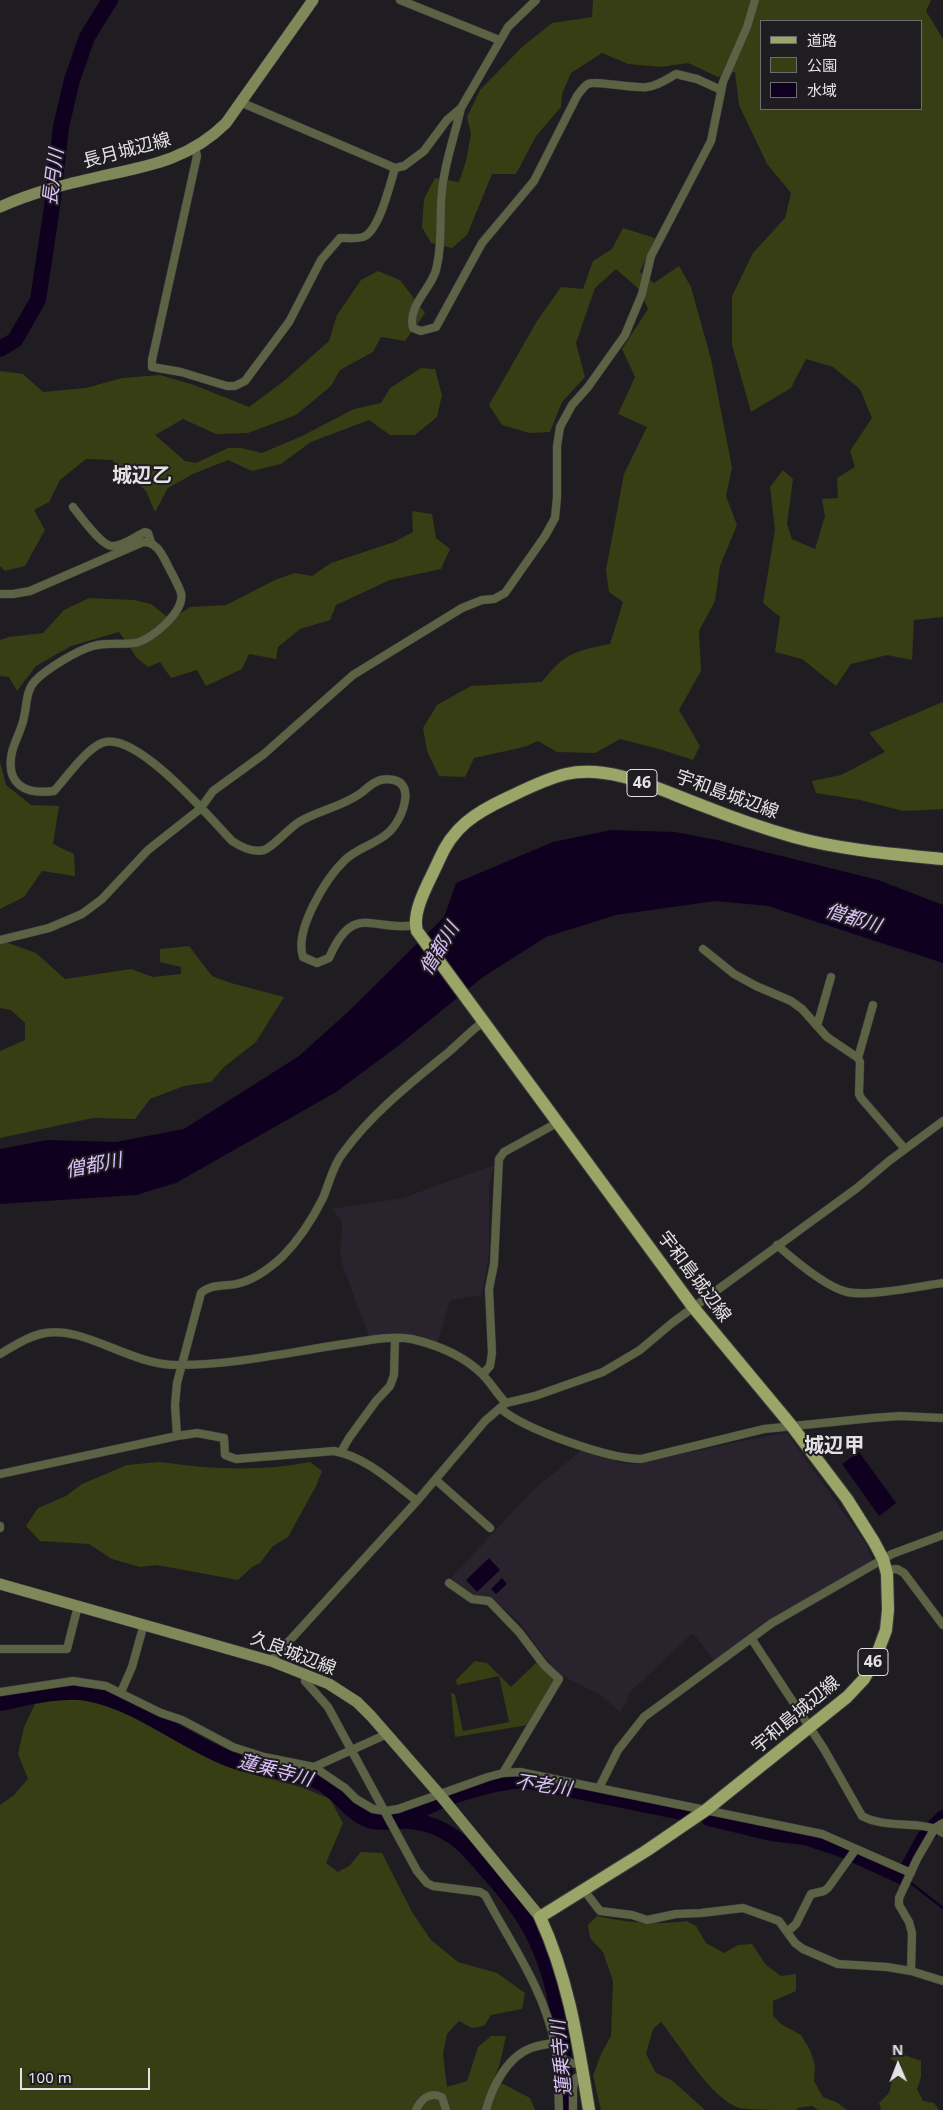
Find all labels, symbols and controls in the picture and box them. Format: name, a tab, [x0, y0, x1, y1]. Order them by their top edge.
legend	[760, 20, 923, 110]
text: 道路	[807, 30, 837, 50]
text: 公園	[807, 55, 837, 75]
text: 水域	[807, 80, 837, 100]
street label: 長月城辺線	[81, 129, 173, 173]
water label: 長月川	[39, 147, 69, 207]
district label: 城辺乙	[112, 464, 172, 488]
street label: 宇和島城辺線	[673, 766, 781, 824]
road number: 46	[627, 770, 657, 796]
water label: 僧都川	[822, 900, 884, 938]
water label: 僧都川	[416, 919, 464, 979]
water label: 僧都川	[64, 1149, 124, 1183]
street label: 宇和島城辺線	[653, 1227, 735, 1327]
district label: 城辺甲	[804, 1434, 864, 1458]
street label: 久良城辺線	[247, 1628, 339, 1680]
road number: 46	[858, 1648, 888, 1675]
street label: 宇和島城辺線	[748, 1672, 844, 1758]
water label: 蓮乗寺川	[235, 1750, 315, 1792]
water label: 不老川	[513, 1771, 573, 1801]
water label: 蓮乗寺川	[547, 2019, 577, 2097]
north arrow	[873, 2040, 923, 2090]
text: N	[892, 2040, 904, 2059]
scale bar	[22, 2058, 152, 2090]
text: 100 m	[28, 2067, 72, 2087]

